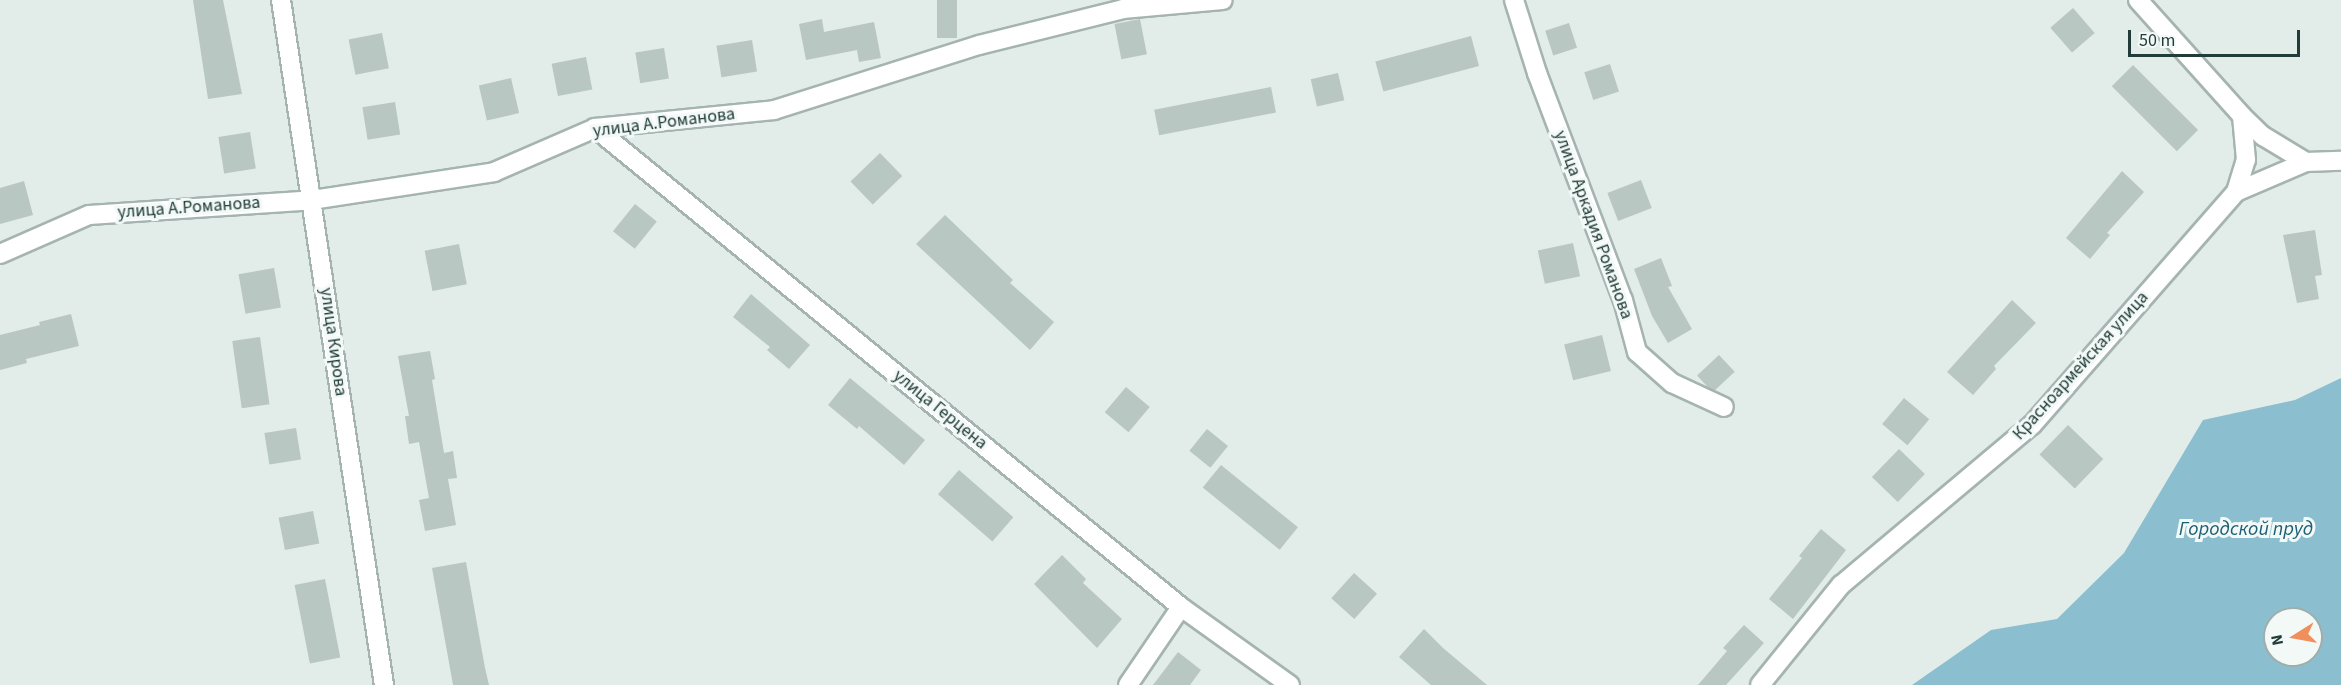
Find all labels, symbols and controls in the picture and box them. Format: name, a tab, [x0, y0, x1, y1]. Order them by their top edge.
scale bar	[2131, 18, 2304, 56]
text: 50 m	[2139, 28, 2175, 53]
street label: улица А.Романова	[592, 104, 736, 142]
street label: улица Аркадия Романова	[1549, 128, 1637, 322]
street label: улица А.Романова	[117, 192, 261, 224]
street label: улица Кирова	[315, 286, 351, 398]
street label: Красноармейская улица	[2009, 287, 2153, 445]
street label: улица Герцена	[889, 365, 991, 455]
water label: Городской пруд	[2179, 517, 2313, 541]
north arrow	[2263, 607, 2323, 667]
text: N	[2265, 633, 2289, 647]

